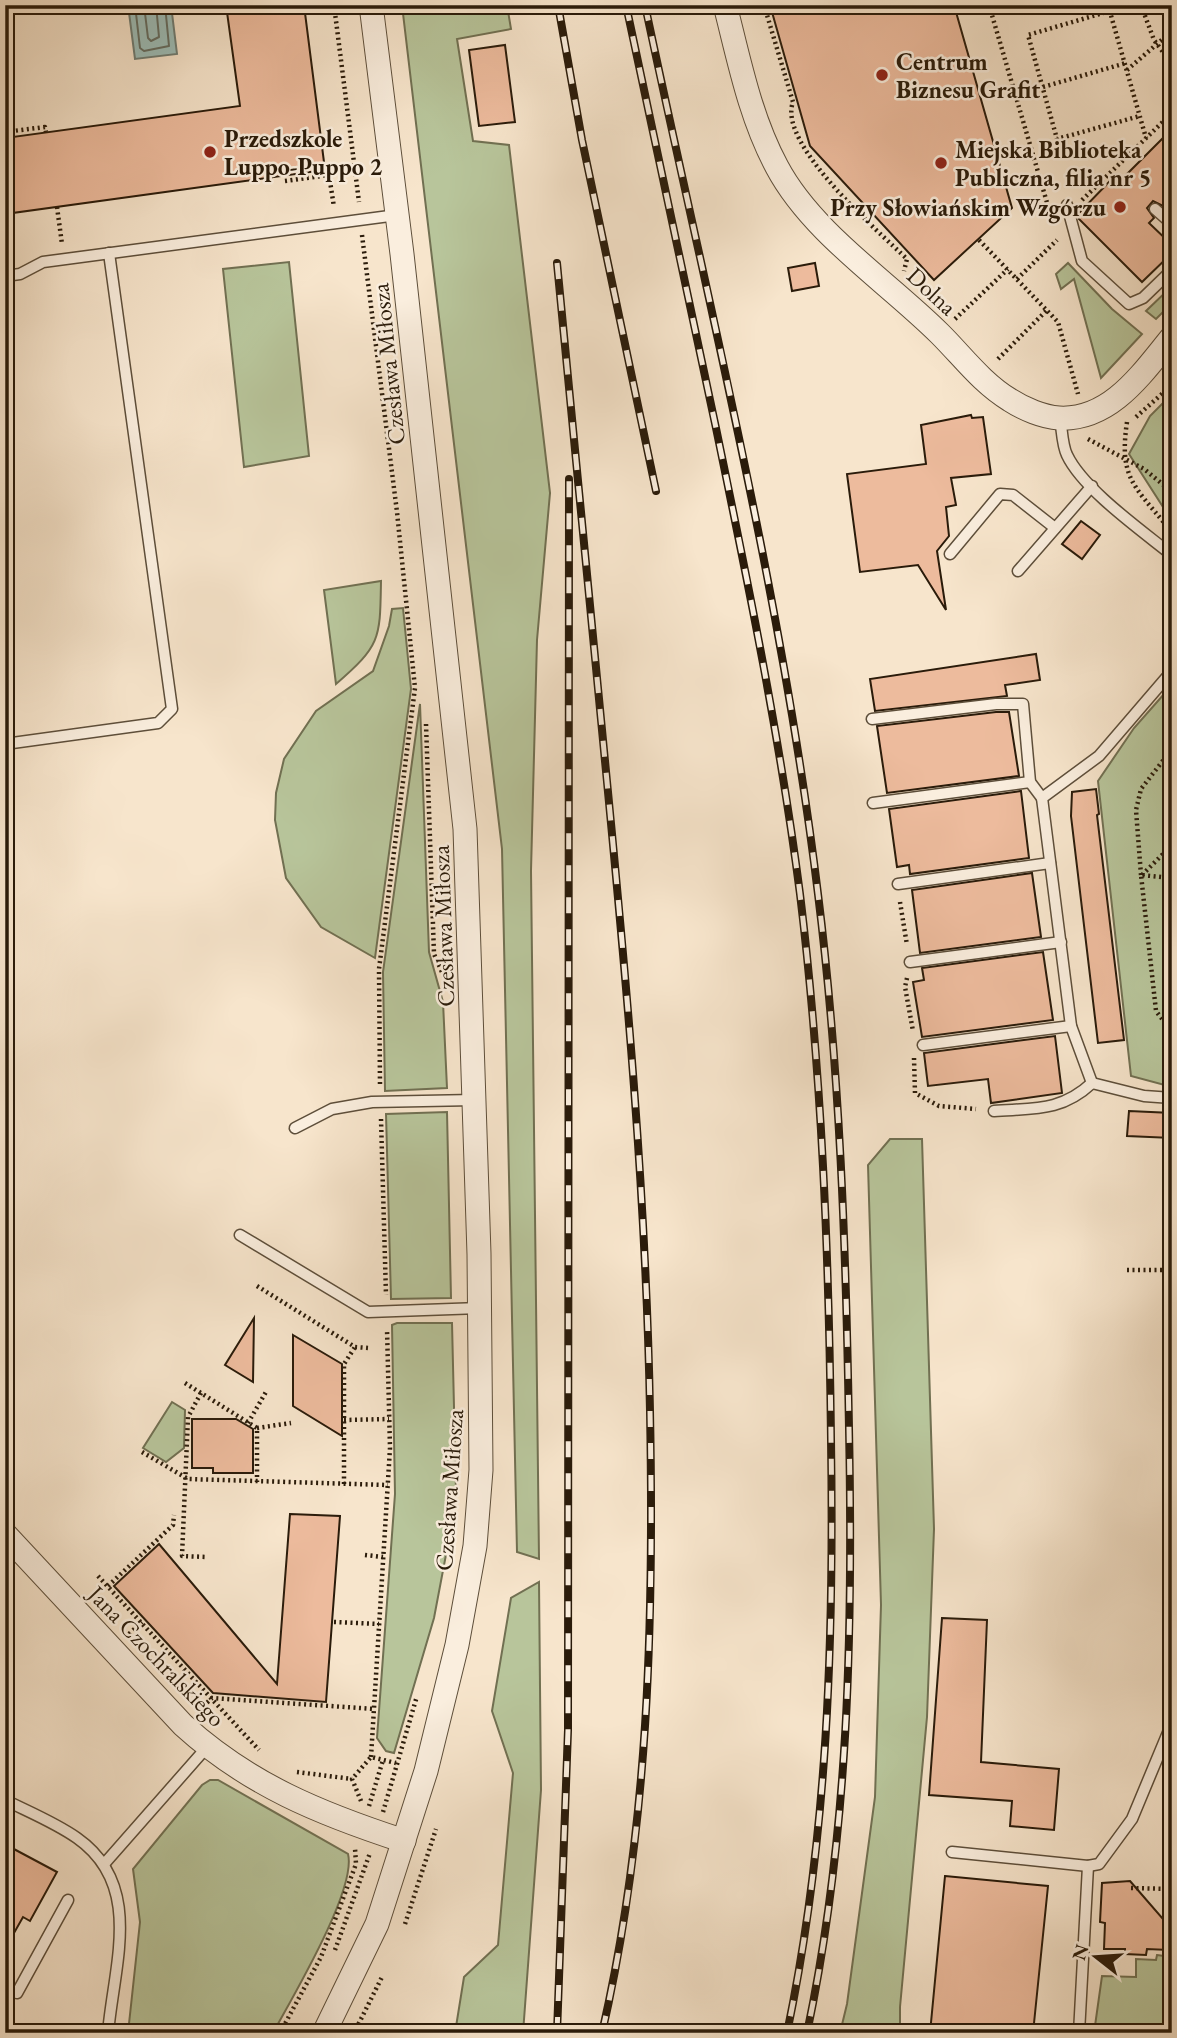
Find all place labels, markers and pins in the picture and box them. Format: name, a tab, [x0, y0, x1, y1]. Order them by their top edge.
place label: Centrum Biznesu Grafit	[896, 46, 1040, 105]
marker: Centrum Biznesu Grafit	[874, 67, 890, 83]
place label: Przedszkole Luppo-Puppo 2	[224, 123, 382, 182]
place label: Miejska Biblioteka Publiczna, filia nr 5	[955, 134, 1152, 193]
marker: Przedszkole Luppo-Puppo 2	[202, 144, 218, 160]
marker: Miejska Biblioteka Publiczna, filia nr 5	[933, 155, 949, 171]
place label: Przy Słowiańskim Wzgórzu	[830, 192, 1107, 224]
marker: Przy Słowiańskim Wzgórzu	[1112, 199, 1128, 215]

